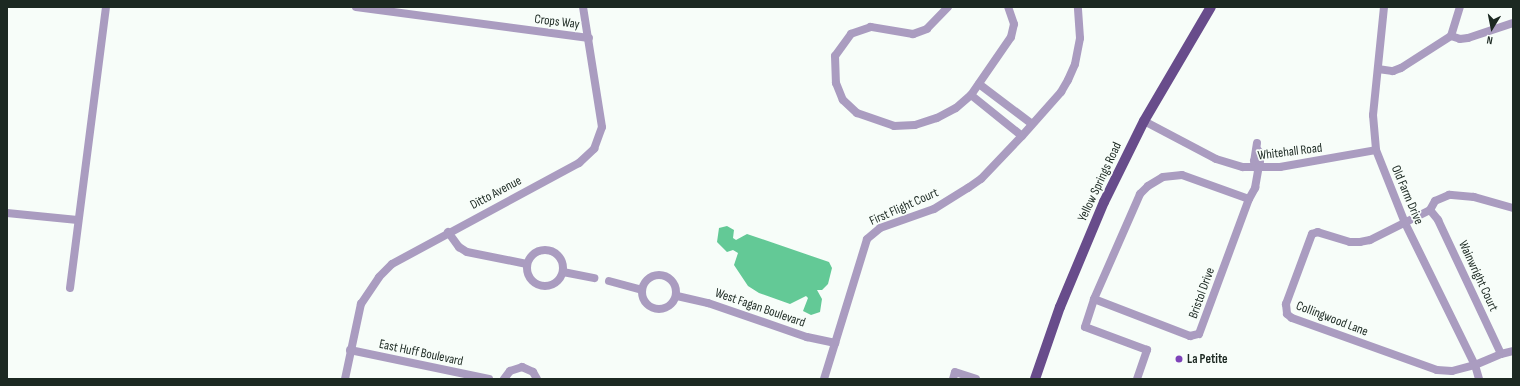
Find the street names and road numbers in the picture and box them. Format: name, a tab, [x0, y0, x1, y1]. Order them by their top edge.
street label: Crops Way	[534, 11, 580, 33]
street label: Yellow Springs Road	[1075, 140, 1125, 224]
street label: Whitehall Road	[1257, 140, 1323, 164]
street label: Old Farm Drive	[1388, 163, 1426, 227]
street label: Ditto Avenue	[468, 173, 524, 213]
street label: First Flight Court	[867, 185, 941, 229]
street label: Wainwright Court	[1455, 238, 1501, 314]
street label: Bristol Drive	[1186, 265, 1218, 321]
street label: West Fagan Boulevard	[713, 285, 807, 331]
street label: Collingwood Lane	[1294, 298, 1370, 340]
street label: East Huff Boulevard	[378, 336, 464, 370]

